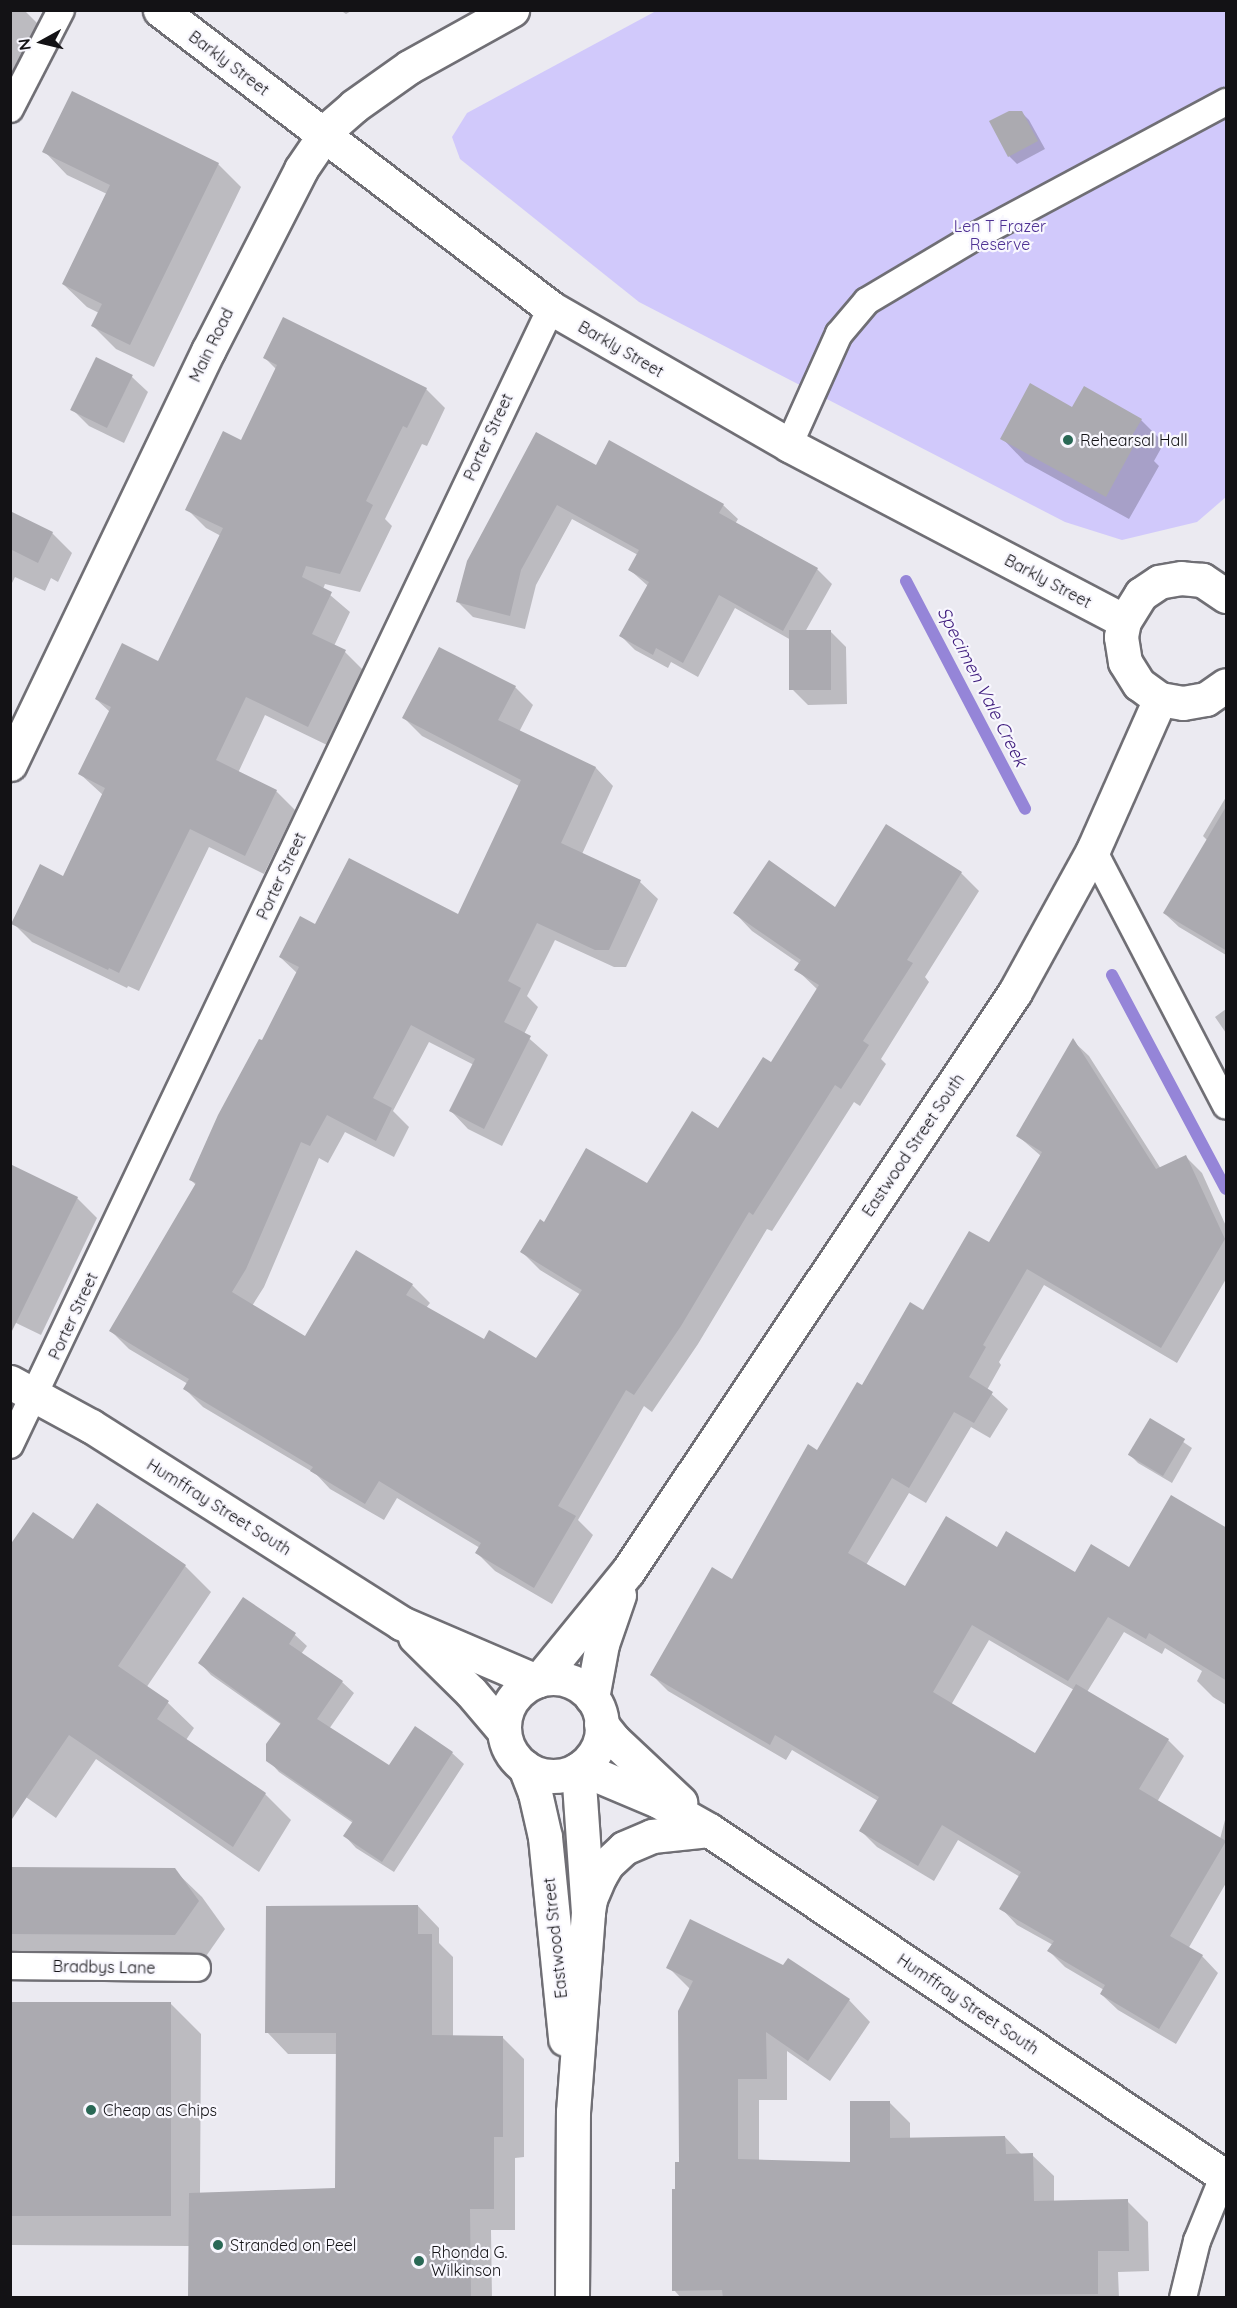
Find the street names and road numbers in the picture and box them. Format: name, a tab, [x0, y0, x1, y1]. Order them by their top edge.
street label: Barkly Street	[185, 27, 273, 99]
street label: Main Road	[185, 305, 237, 385]
street label: Barkly Street	[575, 317, 667, 381]
street label: Porter Street	[459, 390, 517, 484]
street label: Barkly Street	[1001, 550, 1095, 612]
street label: Porter Street	[252, 829, 310, 923]
street label: Eastwood Street South	[858, 1070, 968, 1220]
street label: Porter Street	[44, 1269, 102, 1363]
street label: Humffray Street South	[143, 1455, 295, 1559]
street label: Eastwood Street	[539, 1877, 571, 1999]
street label: Humffray Street South	[894, 1950, 1042, 2058]
street label: Bradbys Lane	[52, 1957, 156, 1977]

